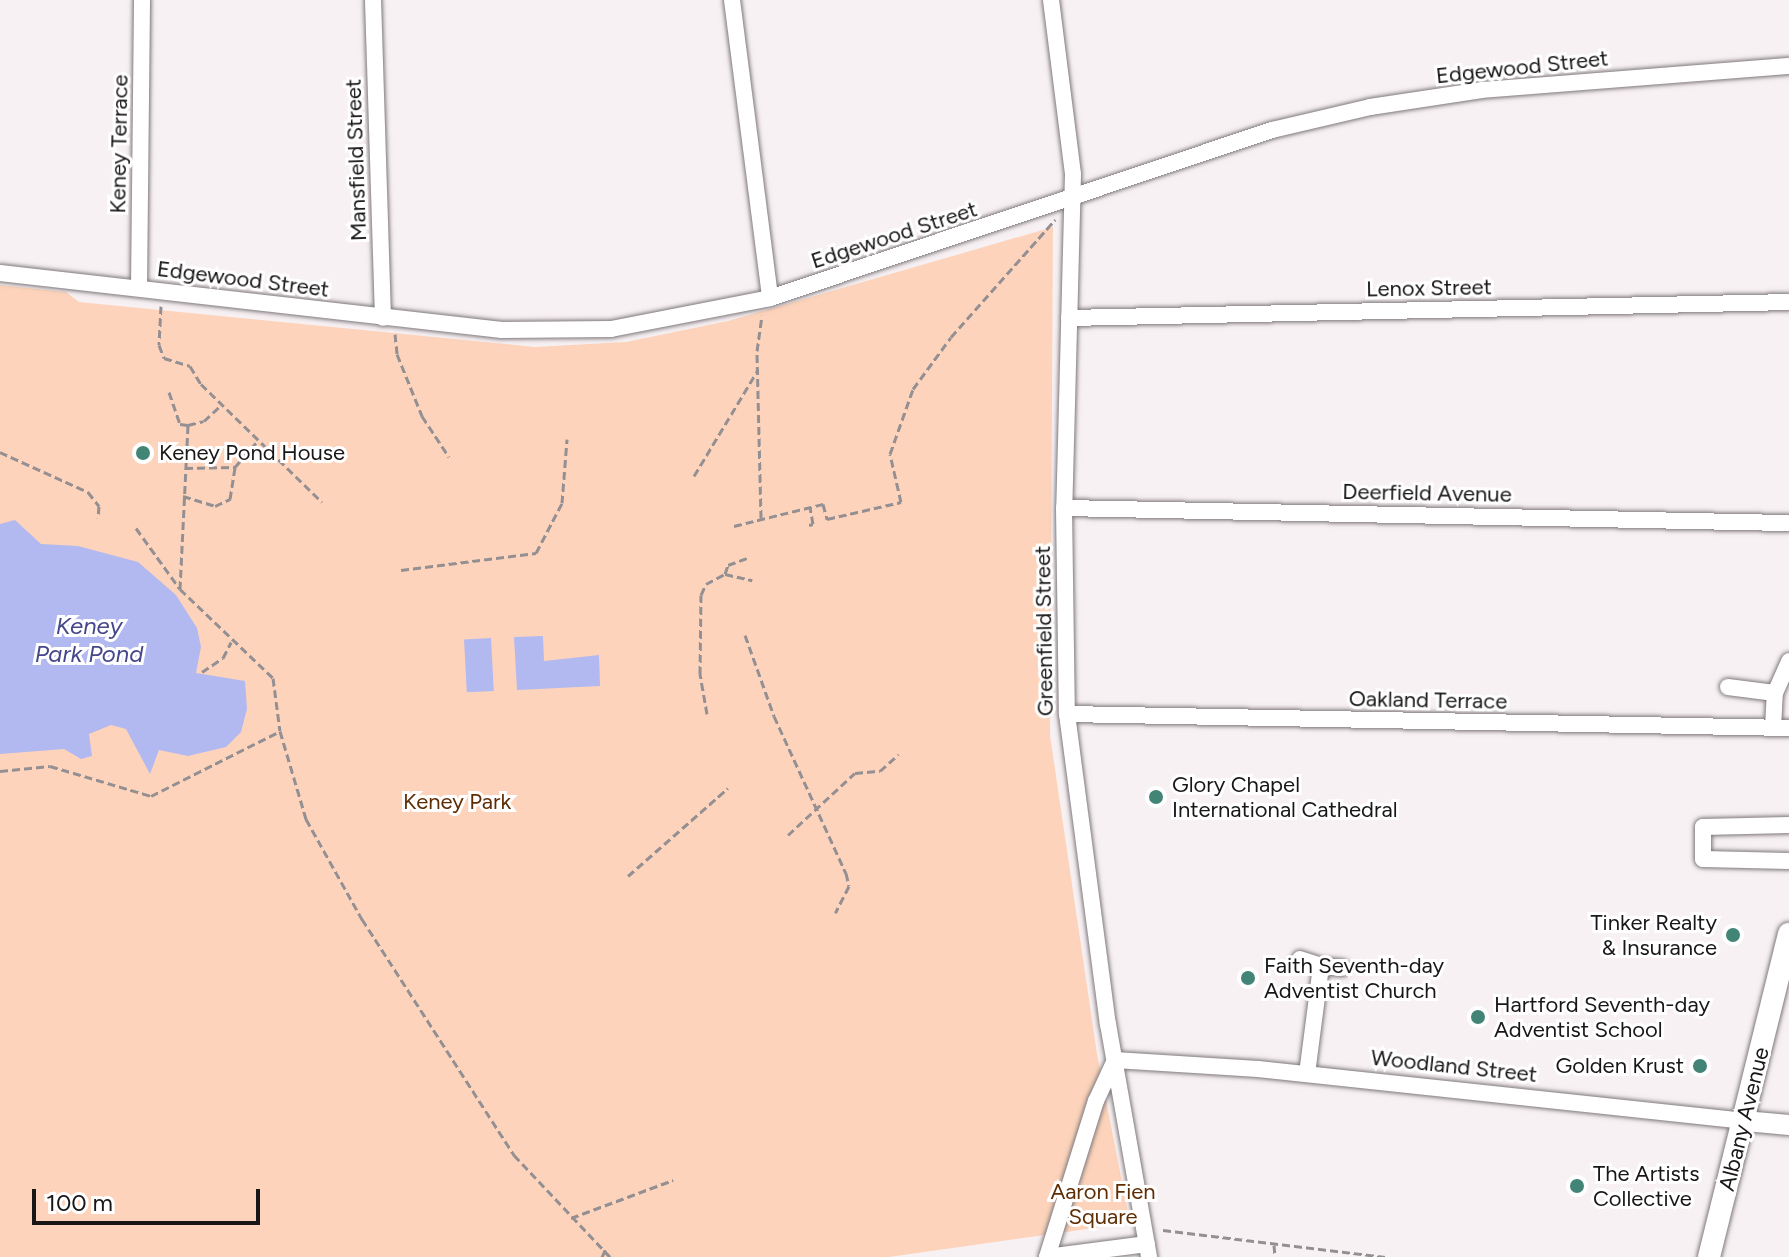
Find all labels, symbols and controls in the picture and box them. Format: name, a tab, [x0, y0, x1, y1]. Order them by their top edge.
street label: Edgewood Street	[1435, 45, 1609, 89]
street label: Keney Terrace	[105, 74, 133, 214]
street label: Mansfield Street	[340, 78, 372, 242]
street label: Edgewood Street	[808, 196, 980, 274]
street label: Edgewood Street	[156, 255, 330, 303]
street label: Lenox Street	[1366, 274, 1492, 302]
place label: Keney Pond House	[159, 440, 345, 466]
marker: Keney Pond House	[134, 444, 152, 462]
street label: Deerfield Avenue	[1342, 478, 1512, 508]
street label: Greenfield Street	[1029, 546, 1059, 716]
water label: Keney Park Pond	[35, 612, 143, 668]
street label: Oakland Terrace	[1349, 685, 1507, 715]
place label: Glory Chapel International Cathedral	[1172, 771, 1397, 822]
marker: Glory Chapel International Cathedral	[1147, 788, 1165, 806]
park label: Keney Park	[403, 789, 511, 815]
place label: Tinker Realty & Insurance	[1590, 909, 1717, 960]
marker: Tinker Realty & Insurance	[1724, 926, 1742, 944]
place label: Faith Seventh-day Adventist Church	[1264, 952, 1444, 1004]
marker: Faith Seventh-day Adventist Church	[1239, 969, 1257, 987]
place label: Hartford Seventh-day Adventist School	[1494, 991, 1710, 1042]
marker: Hartford Seventh-day Adventist School	[1469, 1008, 1487, 1026]
street label: Woodland Street	[1370, 1044, 1538, 1088]
street label: Albany Avenue	[1713, 1044, 1775, 1194]
place label: Golden Krust	[1555, 1053, 1684, 1079]
marker: Golden Krust	[1691, 1057, 1709, 1075]
place label: The Artists Collective	[1593, 1160, 1699, 1212]
scale bar	[36, 1173, 264, 1223]
marker: The Artists Collective	[1568, 1177, 1586, 1195]
park label: Aaron Fien Square	[1050, 1178, 1156, 1230]
text: 100 m	[46, 1188, 113, 1217]

